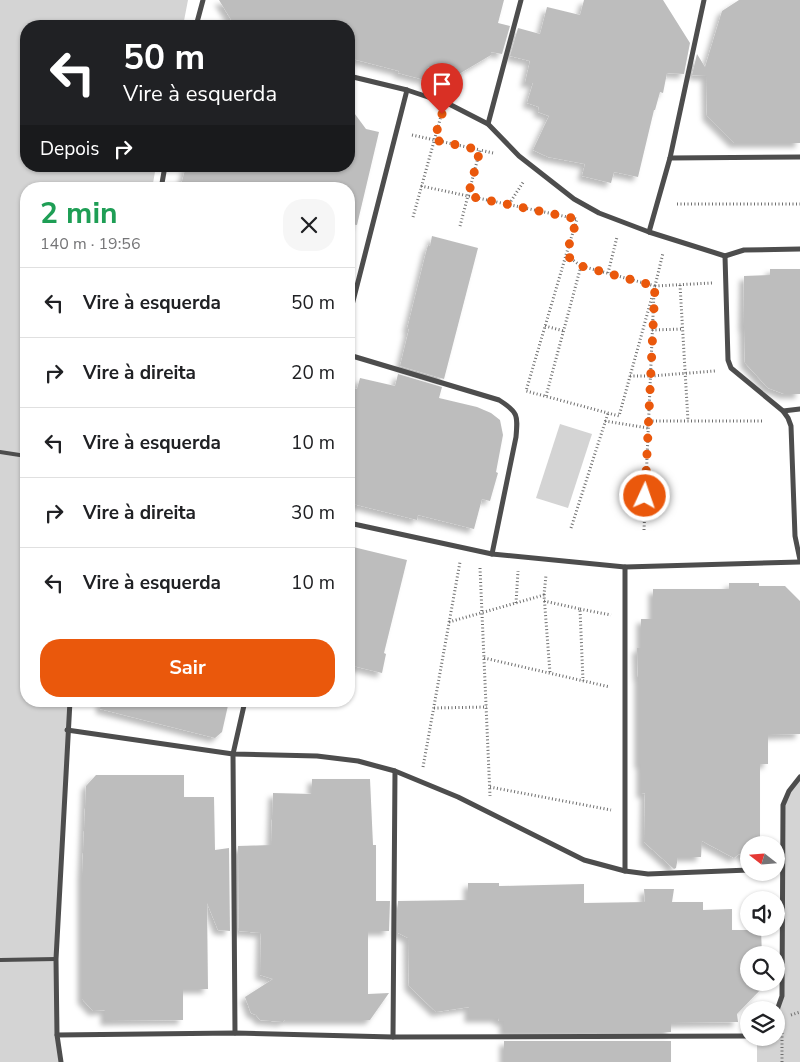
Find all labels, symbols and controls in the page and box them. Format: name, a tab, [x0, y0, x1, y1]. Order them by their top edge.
text: 50 m	[123, 34, 205, 81]
icon: left	[40, 40, 105, 105]
pin	[421, 63, 463, 114]
icon: arrive	[428, 70, 456, 98]
text: Vire à esquerda	[123, 79, 277, 109]
icon: right	[109, 135, 137, 163]
text: Depois	[40, 136, 99, 162]
text: 2 min	[40, 193, 118, 234]
button: close	[283, 199, 335, 251]
text: 140 m · 19:56	[40, 233, 141, 255]
icon: left	[40, 289, 68, 317]
text: Vire à esquerda	[83, 290, 221, 316]
text: 50 m	[291, 290, 335, 316]
icon: right	[40, 359, 68, 387]
text: Vire à direita	[83, 360, 196, 386]
text: 20 m	[291, 360, 335, 386]
icon: left	[40, 429, 68, 457]
text: Vire à esquerda	[83, 430, 221, 456]
text: 10 m	[291, 430, 335, 456]
position arrow	[618, 469, 670, 521]
icon: right	[40, 499, 68, 527]
text: Vire à direita	[83, 500, 196, 526]
text: 30 m	[291, 500, 335, 526]
icon: left	[40, 569, 68, 597]
text: Vire à esquerda	[83, 570, 221, 596]
text: 10 m	[291, 570, 335, 596]
button: Sair	[40, 639, 335, 697]
north arrow	[740, 836, 785, 881]
map controls	[740, 836, 785, 1046]
button: sound	[740, 891, 785, 936]
button: search	[740, 946, 785, 991]
button: layers	[740, 1001, 785, 1046]

